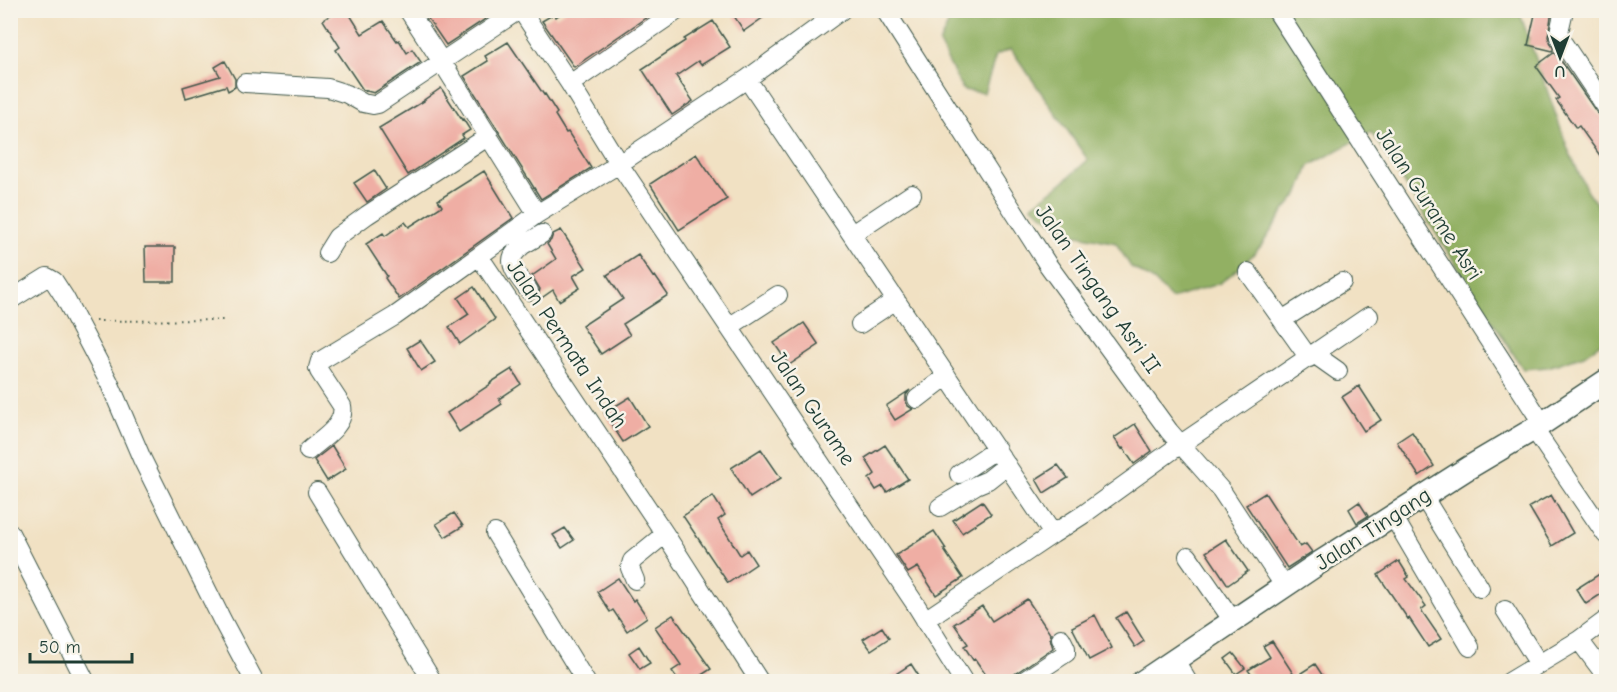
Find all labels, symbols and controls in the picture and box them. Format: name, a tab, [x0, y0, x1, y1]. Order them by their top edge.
north arrow	[1530, 27, 1590, 87]
text: U	[1555, 62, 1565, 80]
street label: Jalan Gurame Asri	[1370, 123, 1488, 285]
street label: Jalan Tingang Asri II	[1030, 200, 1166, 378]
street label: Jalan Permata Indah	[501, 255, 633, 433]
street label: Jalan Gurame	[765, 346, 861, 470]
street label: Jalan Tingang	[1310, 482, 1436, 576]
scale bar	[30, 626, 132, 664]
text: 50 m	[39, 637, 81, 658]

